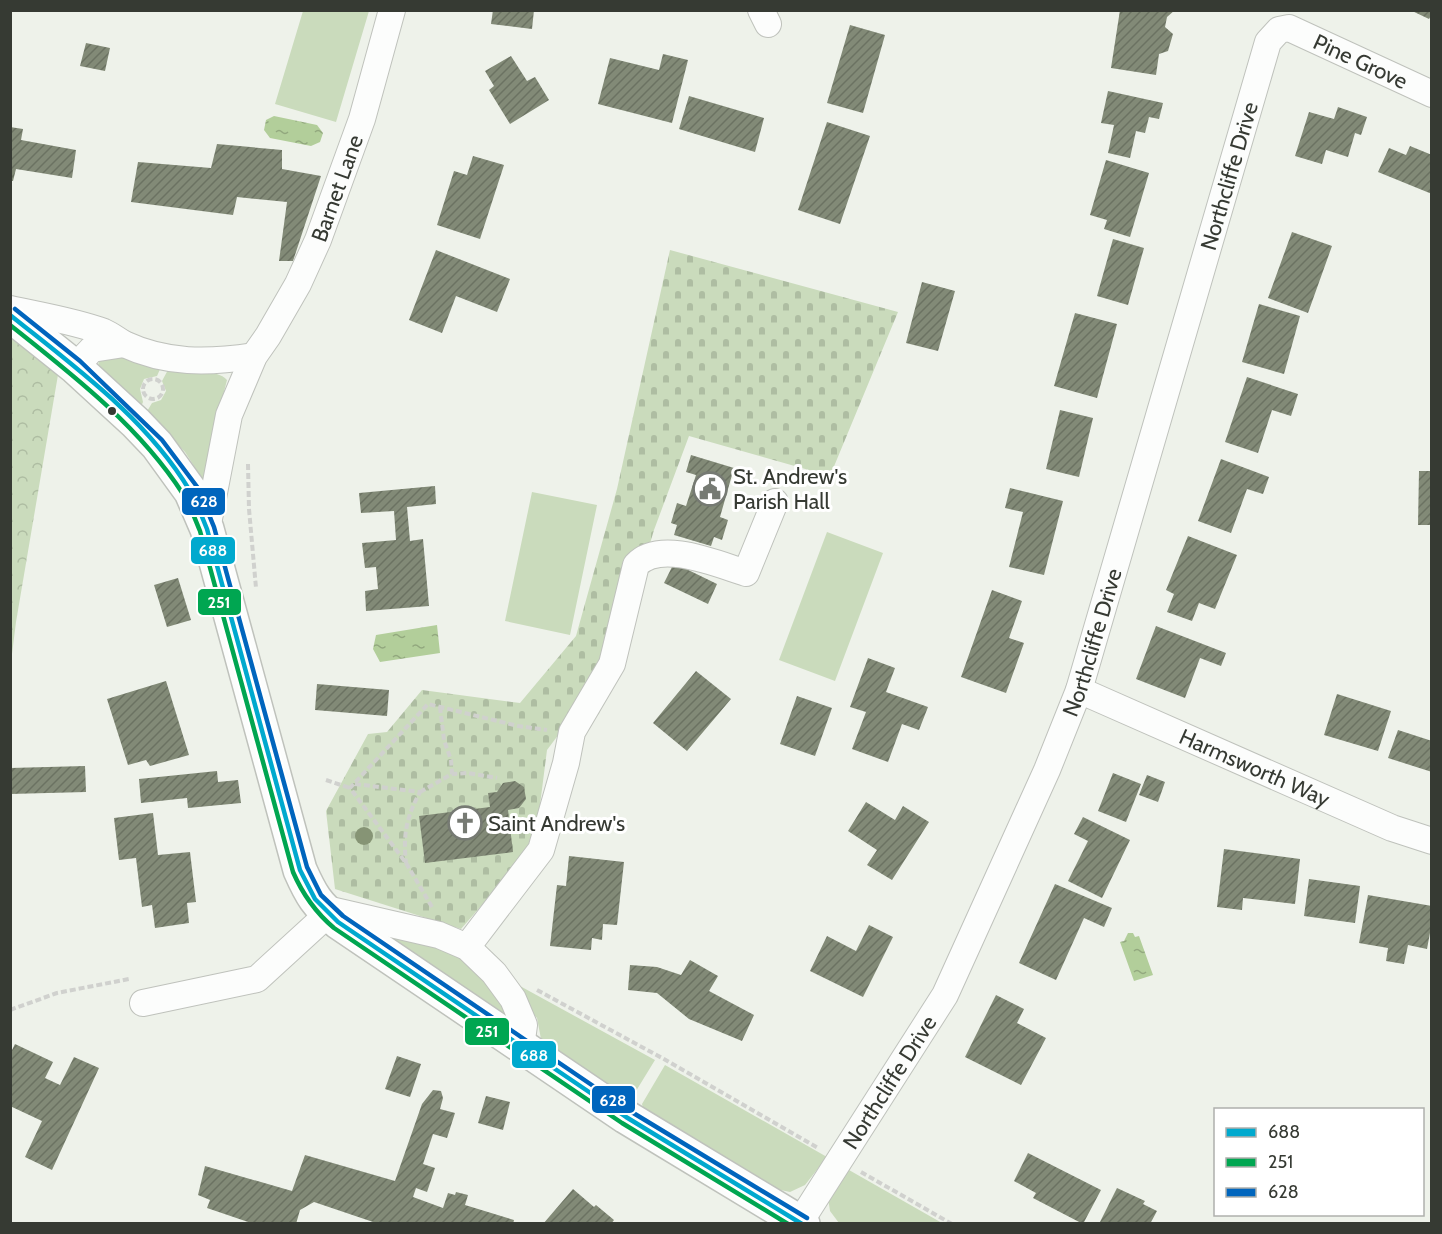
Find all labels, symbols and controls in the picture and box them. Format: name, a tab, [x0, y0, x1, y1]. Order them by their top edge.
street label: Pine Grove	[1309, 28, 1412, 95]
street label: Northcliffe Drive	[1195, 99, 1264, 254]
street label: Barnet Lane	[305, 131, 369, 246]
unlabelled marker	[106, 405, 118, 417]
place label: St. Andrew's Parish Hall	[733, 463, 847, 515]
public building icon: St. Andrew's Parish Hall	[692, 471, 728, 507]
line badge: 628	[181, 487, 226, 516]
text: 628	[190, 492, 218, 511]
line badge: 688	[190, 536, 236, 565]
text: 688	[199, 541, 227, 560]
street label: Northcliffe Drive	[1057, 565, 1128, 721]
line badge: 251	[197, 588, 242, 616]
text: 251	[208, 593, 230, 612]
street label: Harmsworth Way	[1175, 723, 1334, 813]
church icon: Saint Andrew's	[447, 805, 483, 841]
place label: Saint Andrew's	[488, 810, 625, 837]
street label: Northcliffe Drive	[837, 1010, 942, 1154]
line badge: 251	[464, 1017, 510, 1046]
text: 251	[476, 1022, 498, 1041]
line badge: 688	[511, 1040, 557, 1069]
text: 688	[520, 1046, 548, 1065]
line badge: 628	[591, 1085, 636, 1114]
text: 628	[599, 1091, 627, 1110]
legend	[1214, 1108, 1424, 1216]
text: 688	[1268, 1121, 1300, 1143]
text: 251	[1268, 1151, 1293, 1173]
text: 628	[1268, 1181, 1299, 1203]

